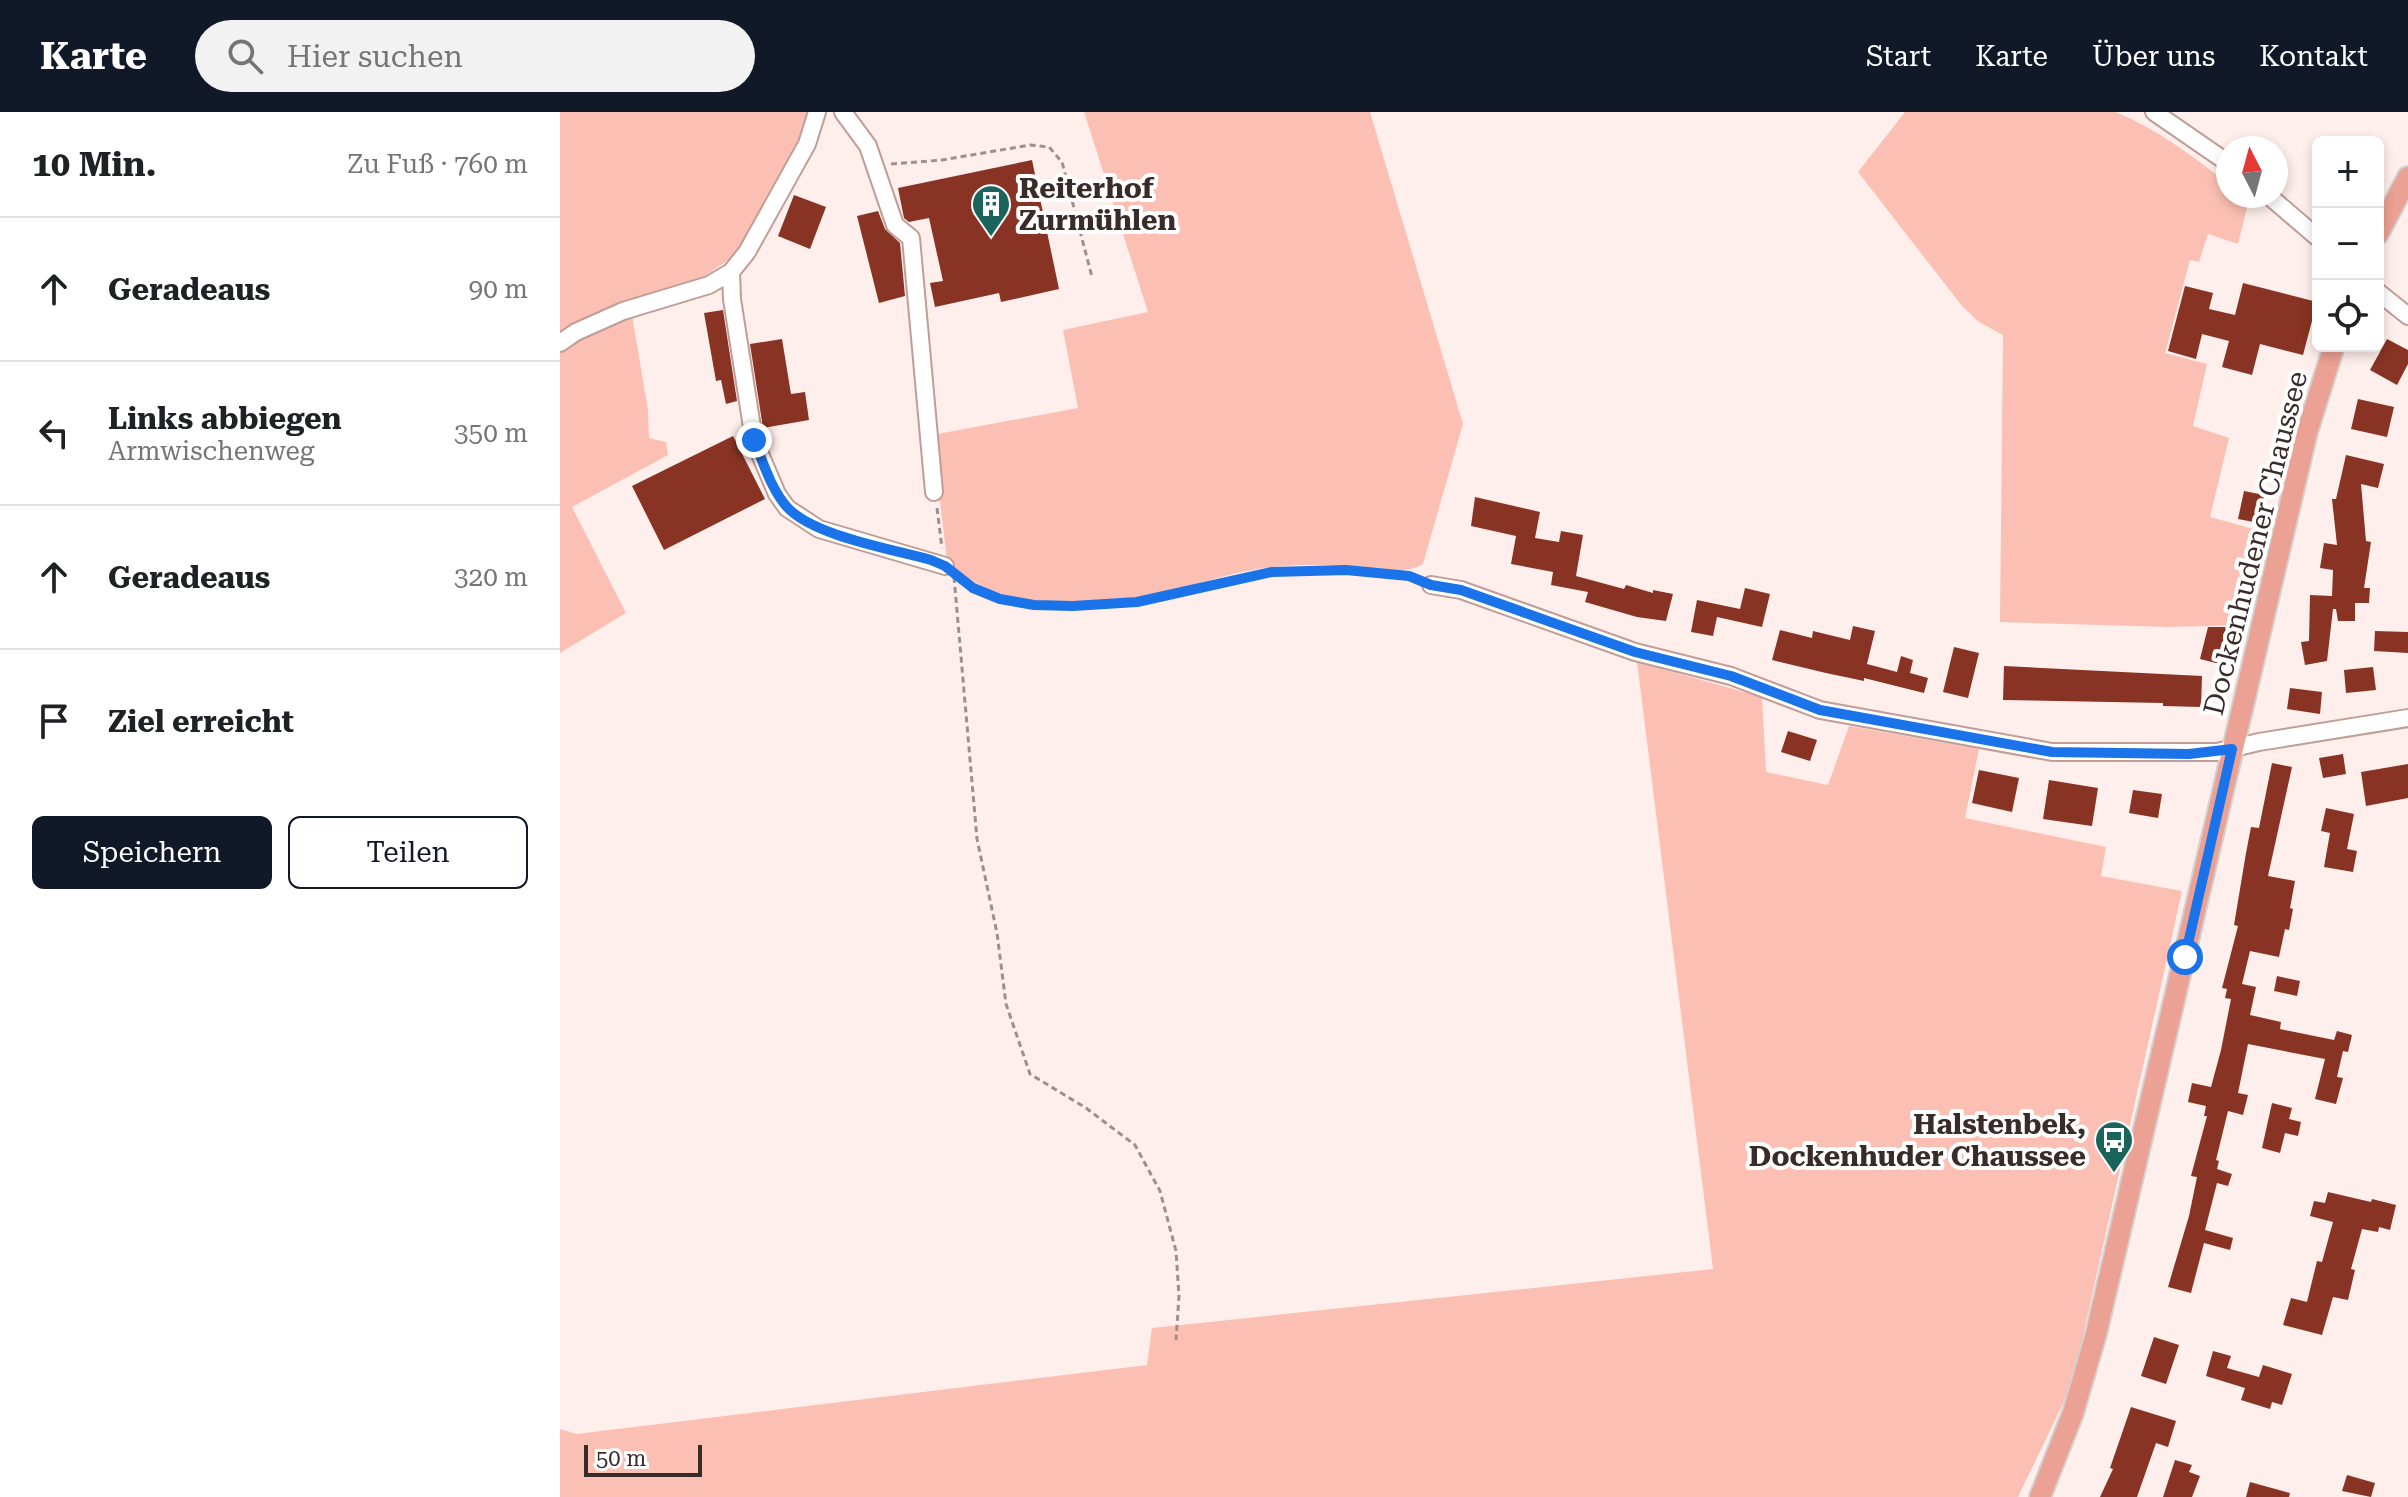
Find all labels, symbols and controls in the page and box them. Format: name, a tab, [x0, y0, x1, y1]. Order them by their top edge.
search box	[195, 20, 755, 92]
text: Karte	[40, 34, 147, 78]
icon: search	[223, 34, 267, 78]
text: Hier suchen	[287, 39, 463, 74]
text: Start	[1866, 40, 1931, 73]
text: Karte	[1975, 40, 2048, 73]
text: Über uns	[2092, 40, 2215, 73]
text: Kontakt	[2259, 40, 2368, 73]
north arrow	[2216, 136, 2288, 208]
map controls	[2312, 136, 2384, 352]
button: +	[2312, 136, 2384, 208]
text: 10 Min.	[32, 144, 156, 184]
text: Zu Fuß · 760 m	[347, 149, 528, 179]
place label: Reiterhof Zurmühlen	[1019, 172, 1176, 237]
building icon: Reiterhof Zurmühlen	[970, 183, 1012, 238]
button: −	[2312, 208, 2384, 280]
icon: ahead	[32, 267, 76, 311]
text: Geradeaus	[108, 272, 270, 307]
text: 90 m	[469, 274, 528, 304]
button: locate	[2312, 280, 2384, 352]
street label: Dockenhudener Chaussee	[2197, 368, 2314, 718]
text: Links abbiegen	[108, 401, 342, 436]
icon: left	[32, 411, 76, 455]
text: 350 m	[454, 418, 528, 448]
route end	[736, 422, 772, 458]
text: Armwischenweg	[108, 436, 314, 466]
icon: ahead	[32, 555, 76, 599]
text: Geradeaus	[108, 560, 270, 595]
text: 320 m	[454, 562, 528, 592]
icon: arrive	[32, 699, 76, 743]
text: Ziel erreicht	[108, 704, 294, 739]
button: Speichern	[32, 816, 272, 889]
button: Teilen	[288, 816, 528, 889]
route start	[2167, 939, 2203, 975]
place label: Halstenbek, Dockenhuder Chaussee	[1749, 1108, 2086, 1173]
bus stop icon: Halstenbek, Dockenhuder Chaussee	[2093, 1119, 2135, 1174]
scale bar	[584, 1441, 702, 1477]
text: 50 m	[596, 1446, 646, 1471]

